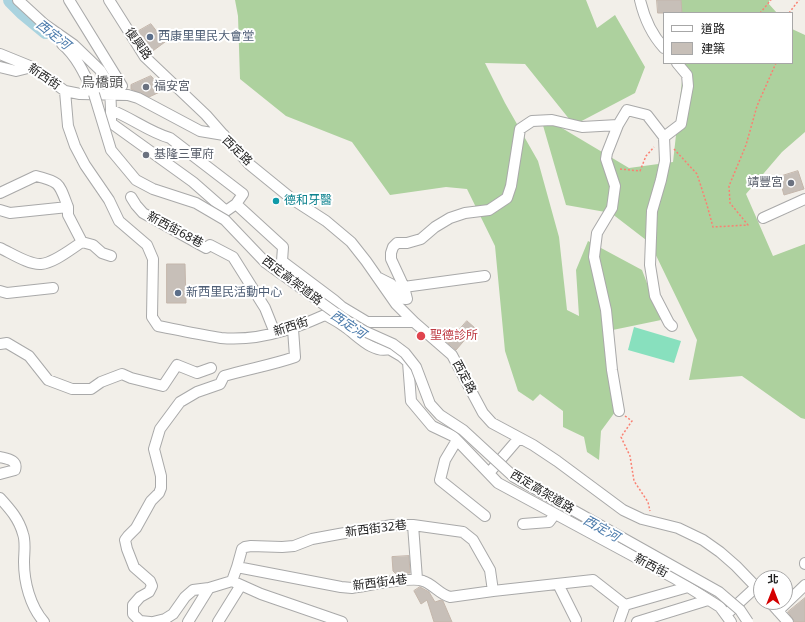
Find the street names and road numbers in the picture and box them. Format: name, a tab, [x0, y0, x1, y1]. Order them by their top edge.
street label: 復興路	[122, 25, 154, 63]
street label: 新西街	[25, 61, 63, 93]
street label: 西定路	[219, 133, 255, 169]
street label: 新西街68巷	[144, 209, 206, 251]
street label: 西定高架道路	[259, 254, 325, 308]
street label: 新西街	[272, 315, 310, 339]
street label: 西定路	[449, 358, 479, 396]
street label: 西定高架道路	[507, 467, 577, 517]
street label: 新西街32巷	[344, 518, 408, 540]
street label: 新西街	[632, 551, 670, 581]
street label: 新西街4巷	[352, 573, 408, 593]

